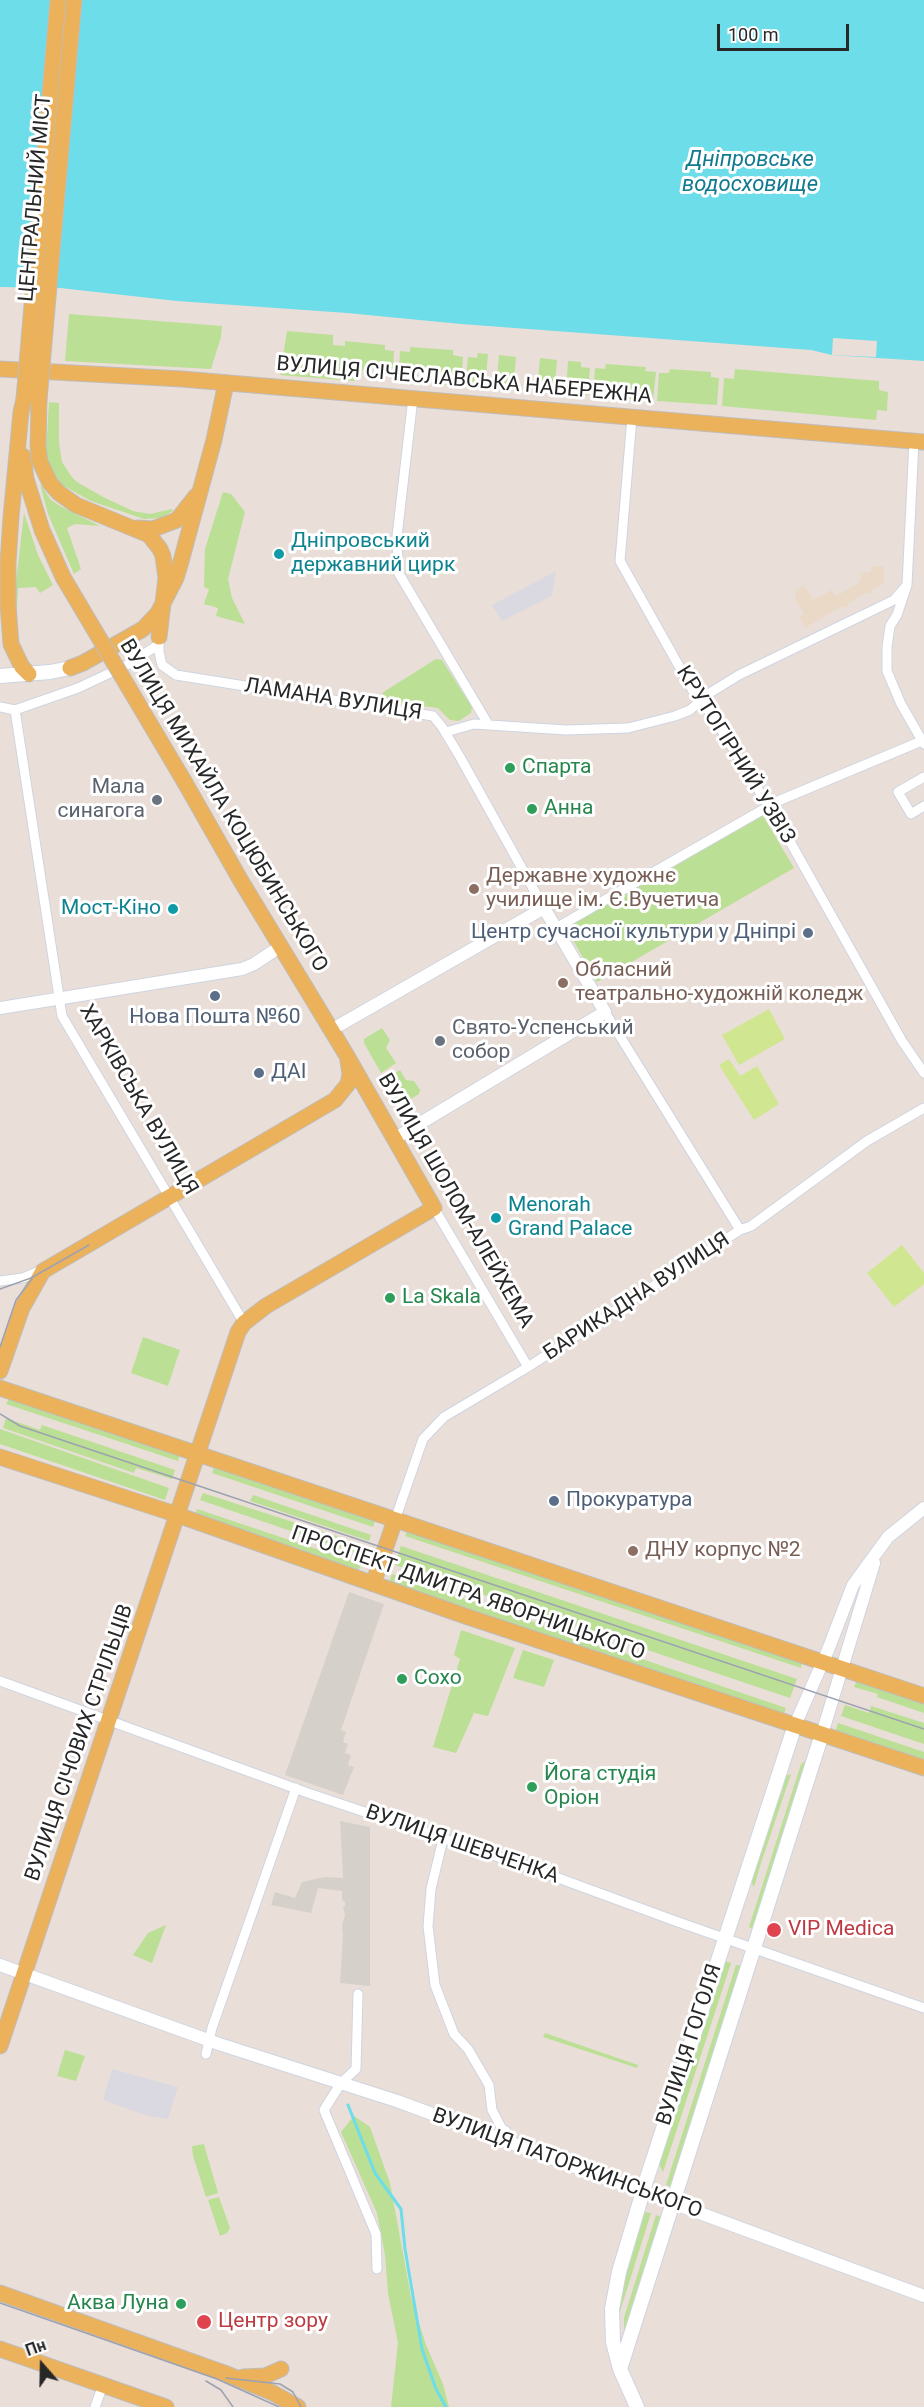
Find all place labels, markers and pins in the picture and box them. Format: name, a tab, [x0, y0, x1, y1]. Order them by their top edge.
place label: Дніпровський державний цирк	[291, 529, 455, 579]
marker: Дніпровський державний цирк	[272, 547, 286, 561]
place label: Спарта	[522, 755, 592, 781]
marker: Спарта	[503, 761, 517, 775]
place label: Мала синагога	[58, 775, 145, 825]
marker: Мала синагога	[150, 793, 164, 807]
place label: Анна	[544, 796, 593, 822]
marker: Анна	[525, 802, 539, 816]
place label: Державне художнє училище ім. Є.Вучетича	[486, 864, 719, 914]
marker: Державне художнє училище ім. Є.Вучетича	[467, 882, 481, 896]
place label: Мост-Кіно	[61, 896, 161, 922]
marker: Мост-Кіно	[166, 902, 180, 916]
place label: Центр сучасної культури у Дніпрі	[471, 920, 796, 946]
marker: Центр сучасної культури у Дніпрі	[801, 926, 815, 940]
place label: Обласний театрально-художній коледж	[575, 958, 863, 1008]
marker: Обласний театрально-художній коледж	[556, 976, 570, 990]
marker: Нова Пошта №60	[208, 989, 222, 1003]
place label: Нова Пошта №60	[129, 1005, 301, 1031]
place label: Свято-Успенський собор	[452, 1016, 634, 1066]
marker: Свято-Успенський собор	[433, 1034, 447, 1048]
place label: ДАІ	[271, 1060, 306, 1086]
marker: ДАІ	[252, 1066, 266, 1080]
place label: Menorah Grand Palace	[508, 1193, 632, 1243]
marker: Menorah Grand Palace	[489, 1211, 503, 1225]
place label: La Skala	[402, 1285, 481, 1311]
marker: La Skala	[383, 1291, 397, 1305]
place label: Прокуратура	[566, 1488, 692, 1514]
marker: Прокуратура	[547, 1494, 561, 1508]
place label: ДНУ корпус №2	[645, 1538, 801, 1564]
marker: ДНУ корпус №2	[626, 1544, 640, 1558]
place label: Сохо	[414, 1666, 462, 1692]
marker: Сохо	[395, 1672, 409, 1686]
place label: Йога студія Оріон	[544, 1762, 656, 1812]
marker: Йога студія Оріон	[525, 1780, 539, 1794]
place label: VIP Medica	[788, 1917, 894, 1943]
marker: VIP Medica	[765, 1921, 783, 1939]
place label: Аква Луна	[67, 2291, 169, 2317]
marker: Аква Луна	[174, 2297, 188, 2311]
place label: Центр зору	[218, 2309, 328, 2335]
marker: Центр зору	[195, 2313, 213, 2331]

